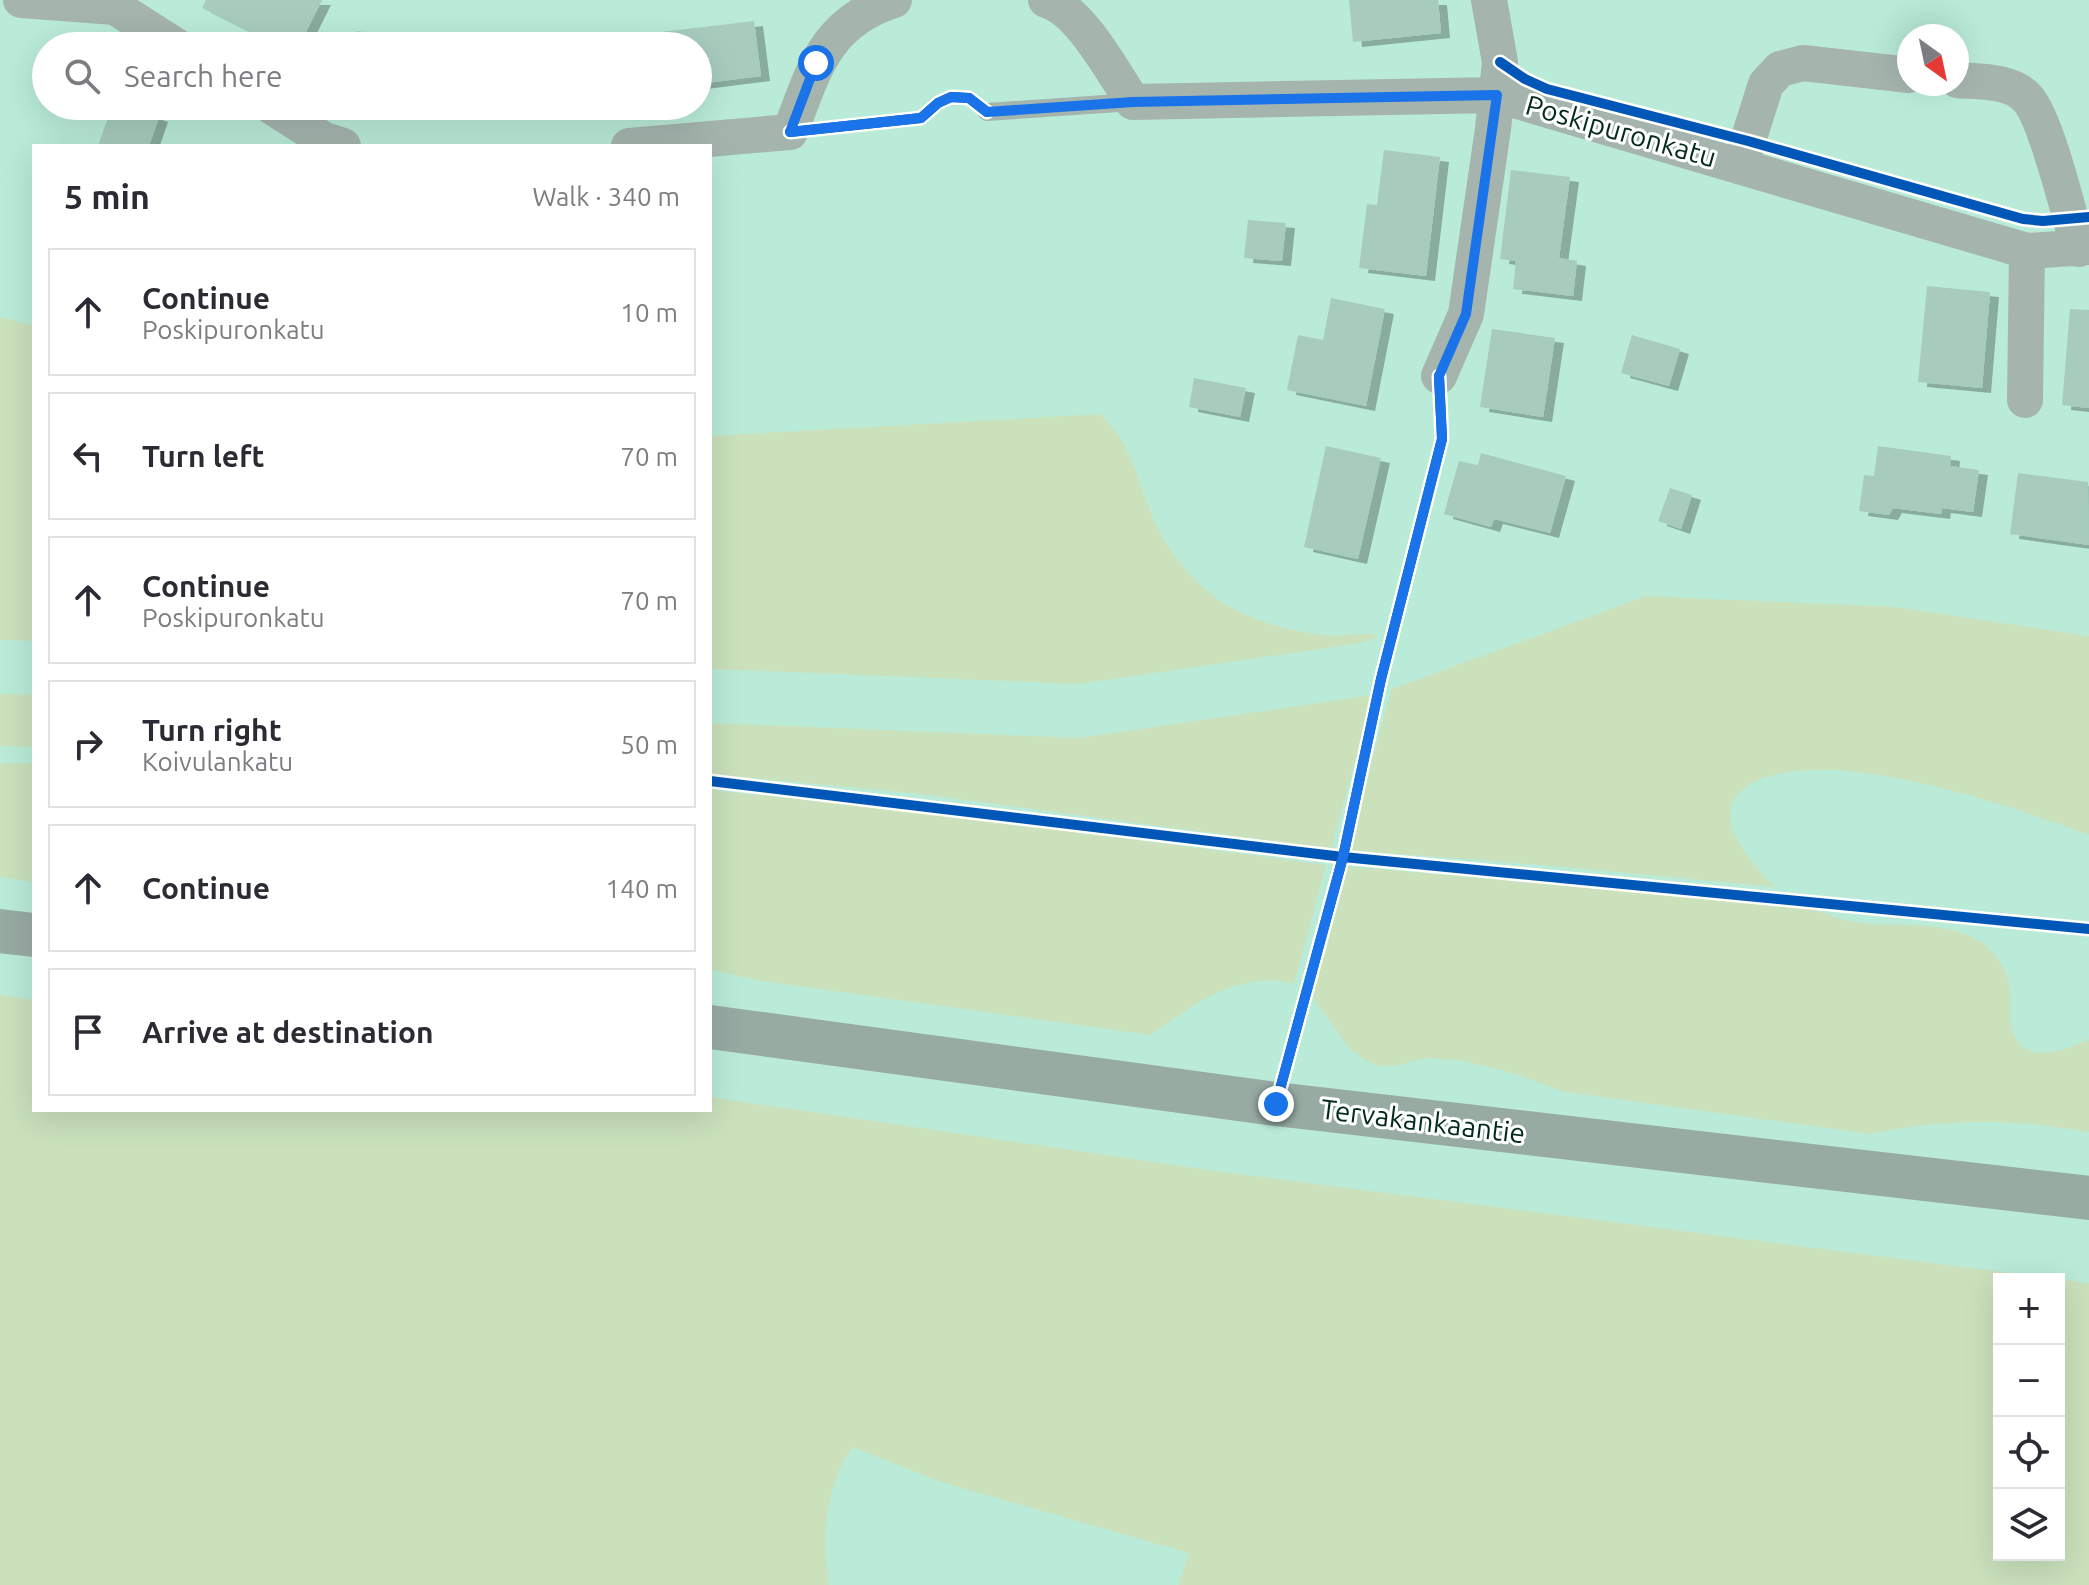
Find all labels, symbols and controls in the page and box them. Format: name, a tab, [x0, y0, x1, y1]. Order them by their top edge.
north arrow	[1897, 24, 1969, 96]
search box	[32, 32, 712, 120]
route start	[798, 45, 834, 81]
icon: search	[60, 54, 104, 98]
text: Search here	[124, 59, 283, 93]
street label: Poskipuronkatu	[1522, 89, 1720, 173]
text: 5 min	[64, 177, 150, 215]
text: Walk · 340 m	[532, 182, 680, 211]
text: Continue	[142, 281, 270, 315]
icon: ahead	[66, 290, 110, 334]
text: 10 m	[620, 298, 678, 327]
text: Poskipuronkatu	[142, 315, 325, 344]
icon: left	[66, 434, 110, 478]
text: Turn left	[142, 439, 264, 473]
text: 70 m	[620, 442, 678, 471]
text: Continue	[142, 569, 270, 603]
icon: ahead	[66, 578, 110, 622]
text: 70 m	[620, 586, 678, 615]
text: Poskipuronkatu	[142, 603, 325, 632]
text: Turn right	[142, 713, 282, 747]
icon: right	[66, 722, 110, 766]
text: 50 m	[620, 730, 678, 759]
text: Koivulankatu	[142, 747, 293, 776]
icon: ahead	[66, 866, 110, 910]
text: Continue	[142, 871, 270, 905]
text: 140 m	[606, 874, 678, 903]
icon: arrive	[66, 1010, 110, 1054]
text: Arrive at destination	[142, 1015, 434, 1049]
route end	[1258, 1086, 1294, 1122]
street label: Tervakankaantie	[1319, 1093, 1527, 1148]
map controls	[1993, 1273, 2065, 1561]
button: +	[1993, 1273, 2065, 1345]
button: −	[1993, 1345, 2065, 1417]
button: locate	[1993, 1417, 2065, 1489]
button: layers	[1993, 1489, 2065, 1561]

